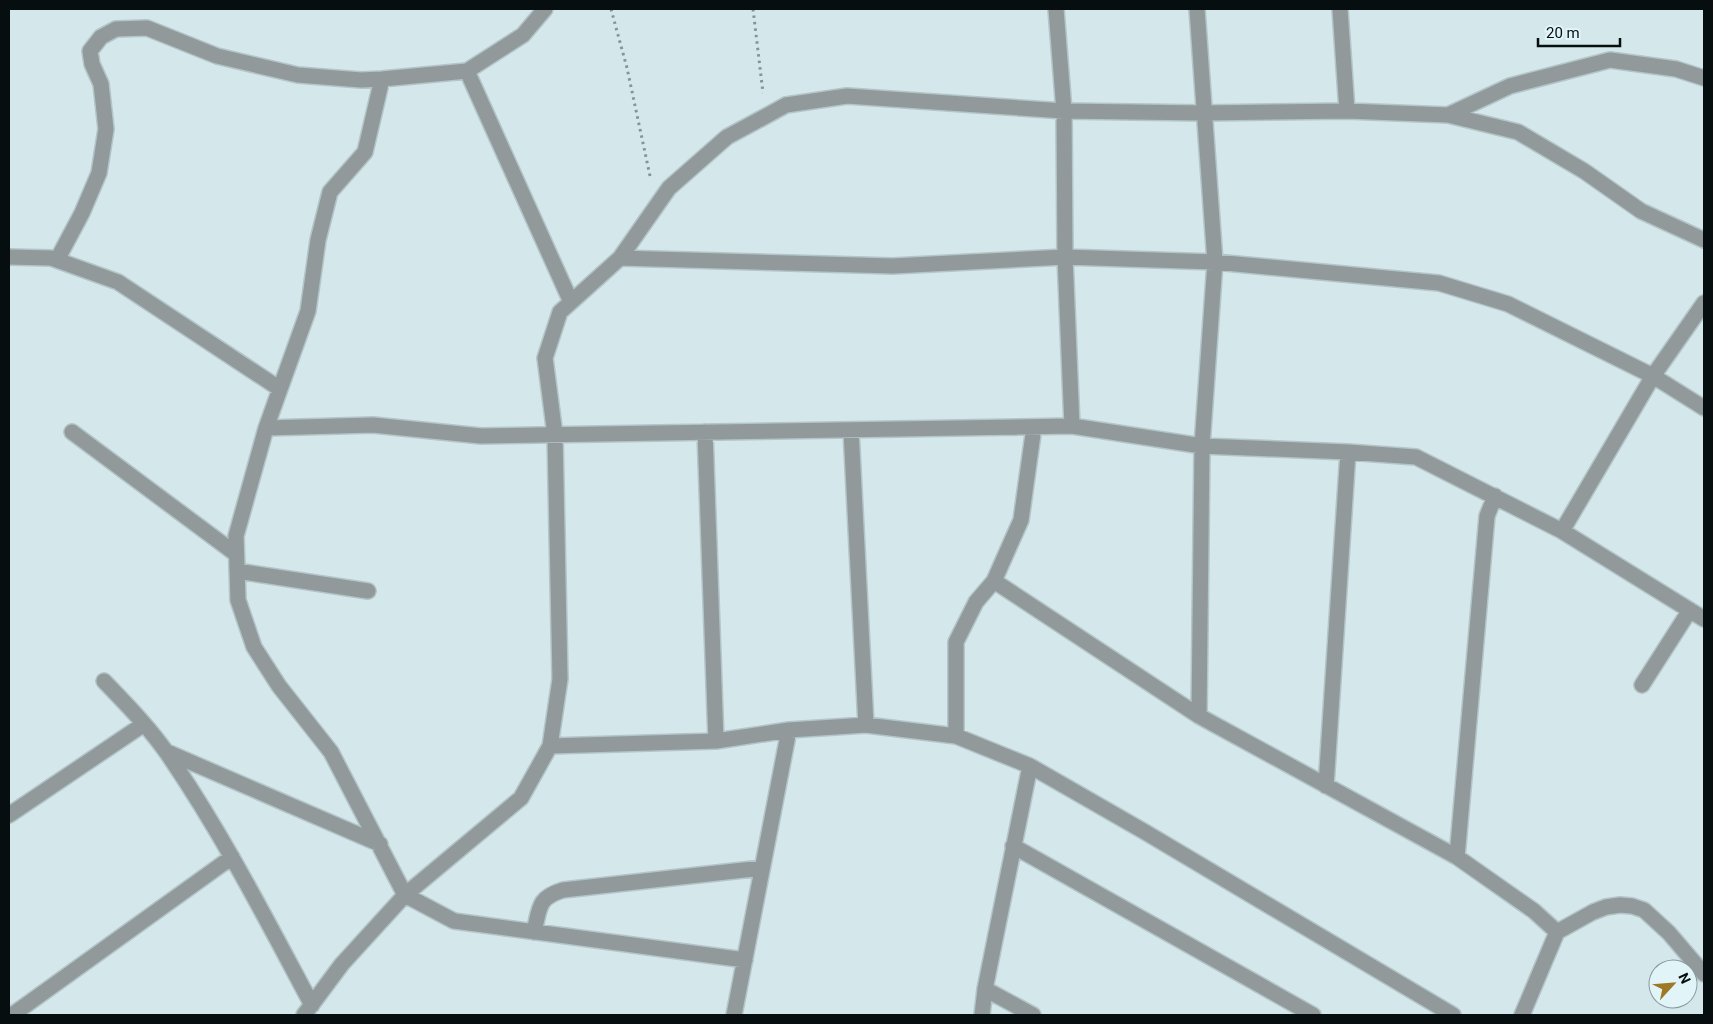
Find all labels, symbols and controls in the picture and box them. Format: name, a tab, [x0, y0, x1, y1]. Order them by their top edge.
scale bar	[1538, 15, 1620, 47]
text: 20 m	[1546, 24, 1580, 42]
north arrow	[1648, 959, 1698, 1009]
text: N	[1675, 970, 1694, 986]

